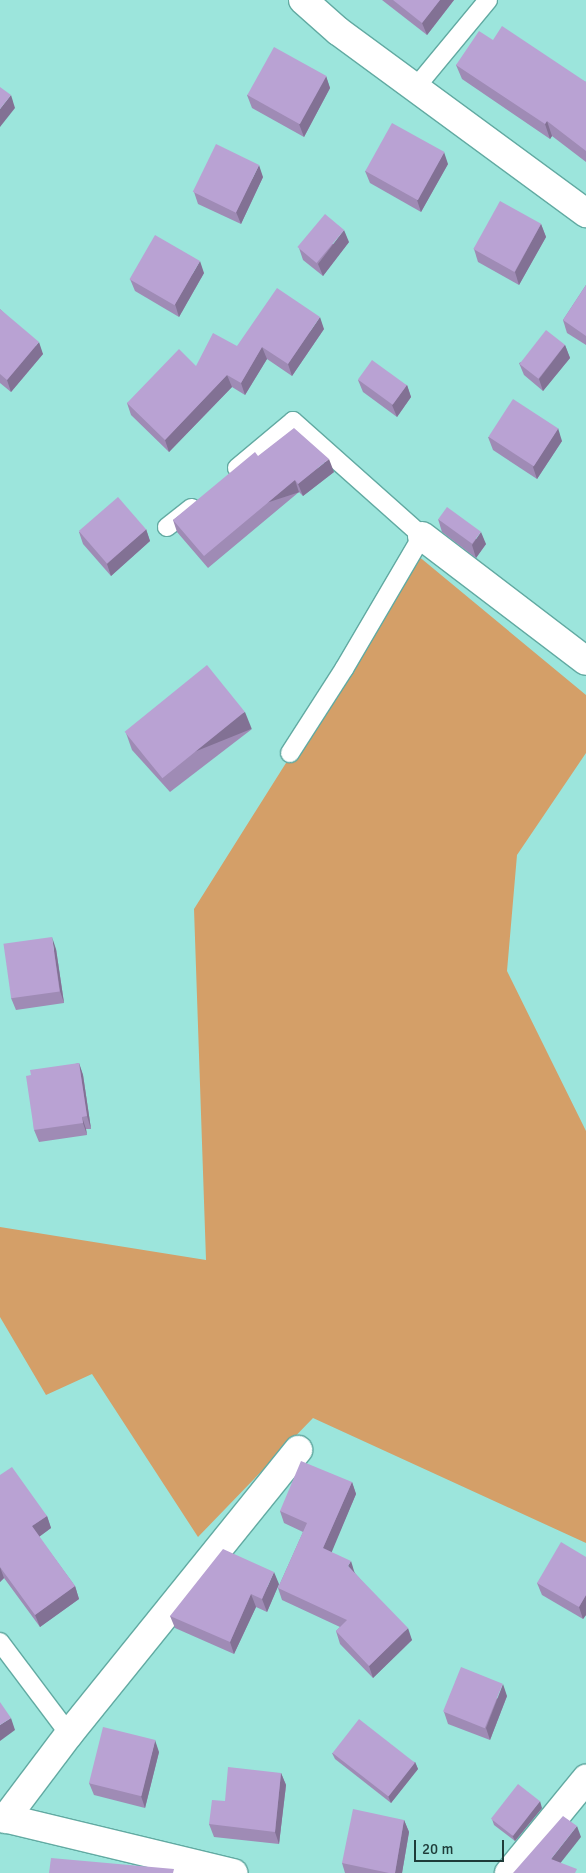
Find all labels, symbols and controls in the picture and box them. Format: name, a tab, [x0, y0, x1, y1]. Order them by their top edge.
scale bar	[416, 1830, 506, 1862]
text: 20 m	[422, 1840, 453, 1858]

